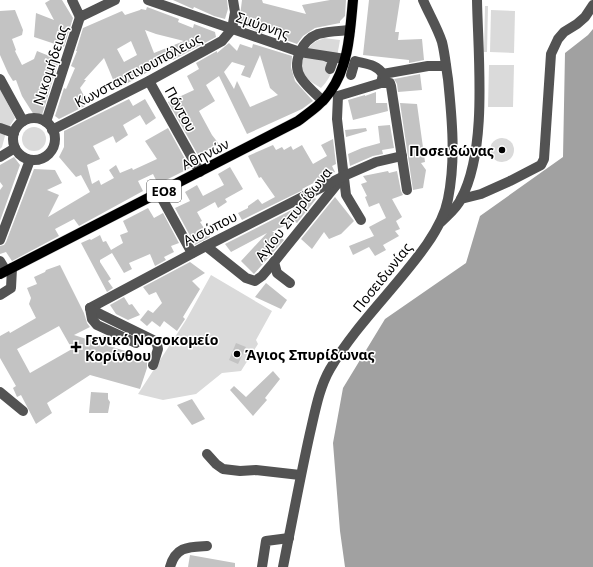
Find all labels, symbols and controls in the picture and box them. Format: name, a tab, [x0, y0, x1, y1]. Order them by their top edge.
street label: Σμύρνης	[234, 7, 293, 43]
street label: Νικομήδειας	[28, 22, 72, 107]
street label: Κωνσταντινουπόλεως	[71, 28, 205, 112]
street label: Πόντου	[161, 83, 201, 135]
street label: Αθηνών	[178, 134, 232, 174]
place label: Ποσειδώνας	[409, 141, 494, 160]
marker: Ποσειδώνας	[497, 145, 507, 155]
street label: Αγίου Σπυρίδωνα	[250, 163, 336, 265]
road number: ΕΟ8	[147, 180, 181, 202]
street label: Αισώπου	[180, 206, 240, 250]
street label: Ποσειδωνίας	[348, 238, 416, 316]
place label: Γενικό Νοσοκομείο Κορίνθου	[85, 330, 219, 365]
marker: Γενικό Νοσοκομείο Κορίνθου	[70, 341, 82, 353]
place label: Άγιος Σπυρίδωνας	[245, 345, 375, 364]
marker: Άγιος Σπυρίδωνας	[232, 349, 242, 359]

